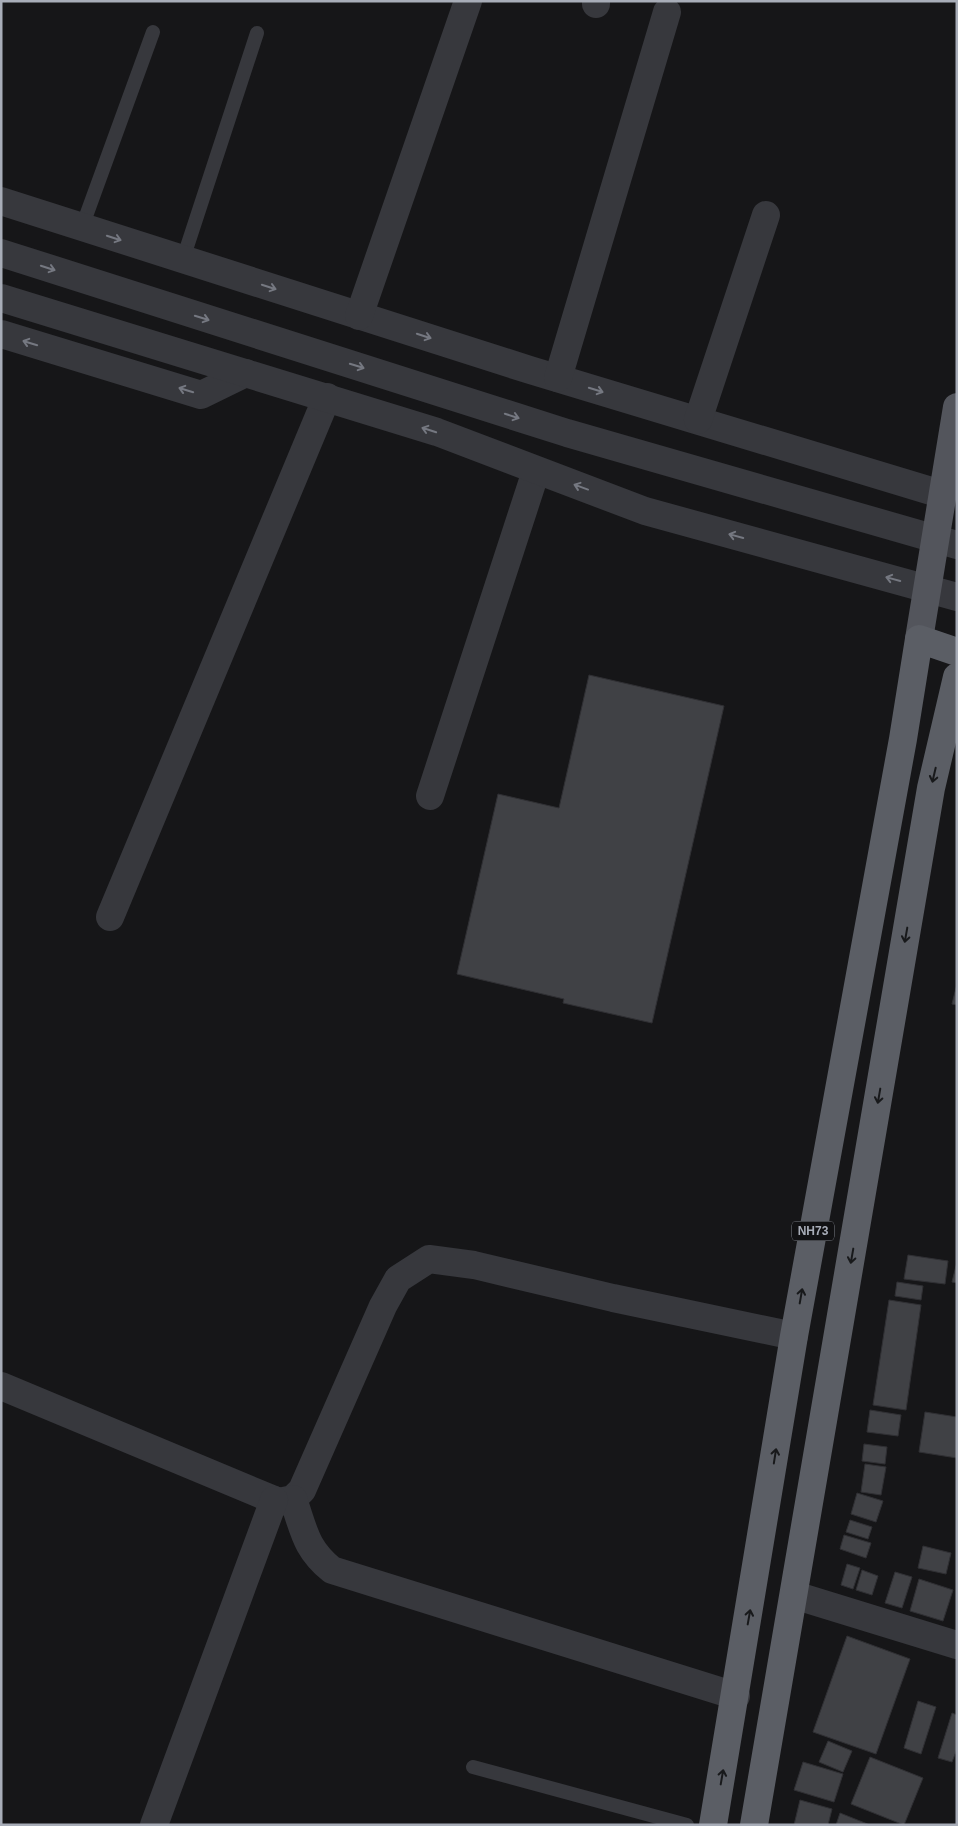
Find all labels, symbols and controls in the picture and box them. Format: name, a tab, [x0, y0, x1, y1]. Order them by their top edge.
one-way arrow	[106, 233, 122, 243]
one-way arrow	[39, 263, 55, 273]
one-way arrow	[261, 282, 277, 292]
one-way arrow	[194, 313, 210, 323]
one-way arrow	[416, 332, 432, 342]
one-way arrow	[23, 338, 39, 348]
one-way arrow	[349, 362, 365, 372]
one-way arrow	[178, 385, 194, 395]
one-way arrow	[587, 385, 603, 395]
one-way arrow	[504, 412, 519, 421]
one-way arrow	[422, 425, 438, 434]
one-way arrow	[574, 482, 590, 491]
one-way arrow	[729, 530, 745, 540]
one-way arrow	[885, 574, 901, 583]
one-way arrow	[929, 767, 938, 783]
one-way arrow	[901, 927, 911, 943]
one-way arrow	[873, 1087, 883, 1103]
road number: NH73	[792, 1222, 834, 1240]
one-way arrow	[846, 1247, 856, 1263]
one-way arrow	[797, 1288, 807, 1304]
one-way arrow	[770, 1448, 780, 1464]
one-way arrow	[745, 1609, 755, 1625]
one-way arrow	[717, 1769, 727, 1785]

